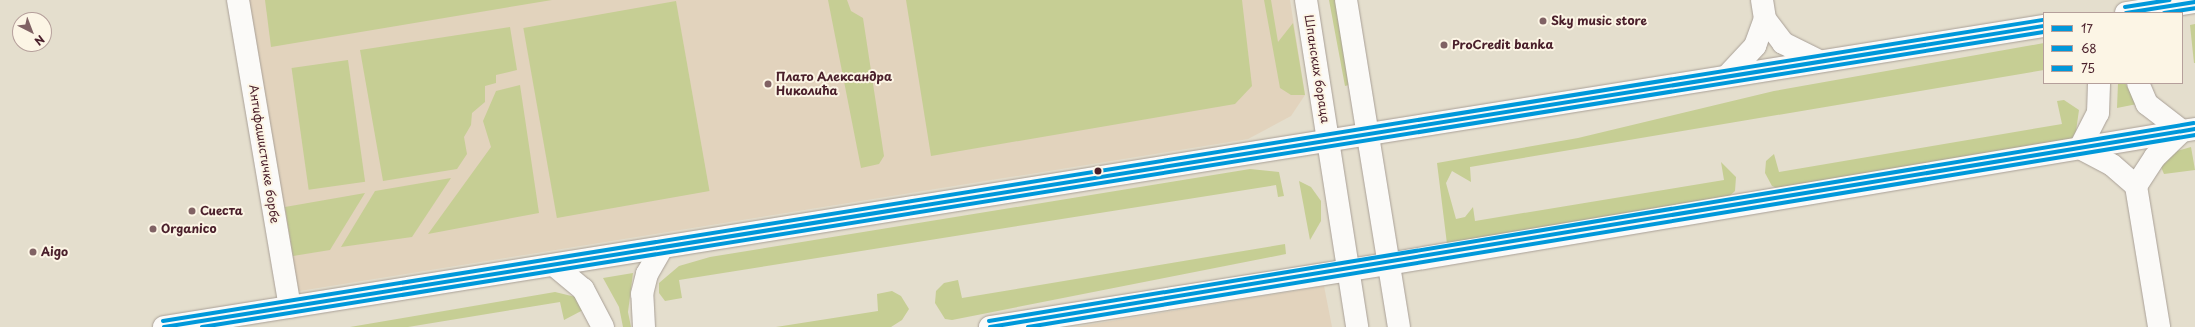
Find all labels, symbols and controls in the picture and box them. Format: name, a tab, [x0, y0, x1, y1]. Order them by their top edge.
north arrow	[12, 12, 52, 52]
legend	[2043, 12, 2183, 84]
street label: Шпанских бораца	[1301, 14, 1333, 124]
place label: Sky music store	[1551, 14, 1647, 28]
marker: Sky music store	[1538, 16, 1548, 26]
text: 17	[2081, 19, 2093, 37]
text: N	[31, 31, 49, 50]
place label: ProCredit banka	[1452, 38, 1554, 52]
text: 68	[2081, 39, 2097, 57]
marker: ProCredit banka	[1439, 40, 1449, 50]
text: 75	[2081, 59, 2095, 77]
place label: Плато Александра Николића	[776, 70, 892, 98]
marker: Плато Александра Николића	[763, 79, 773, 89]
street label: Антифашистичке борбе	[246, 83, 282, 225]
unlabelled marker	[1093, 166, 1103, 176]
place label: Сиеста	[200, 204, 243, 218]
marker: Сиеста	[187, 206, 197, 216]
place label: Organico	[161, 222, 216, 236]
marker: Organico	[148, 224, 158, 234]
place label: Aigo	[41, 245, 68, 259]
marker: Aigo	[28, 247, 38, 257]

